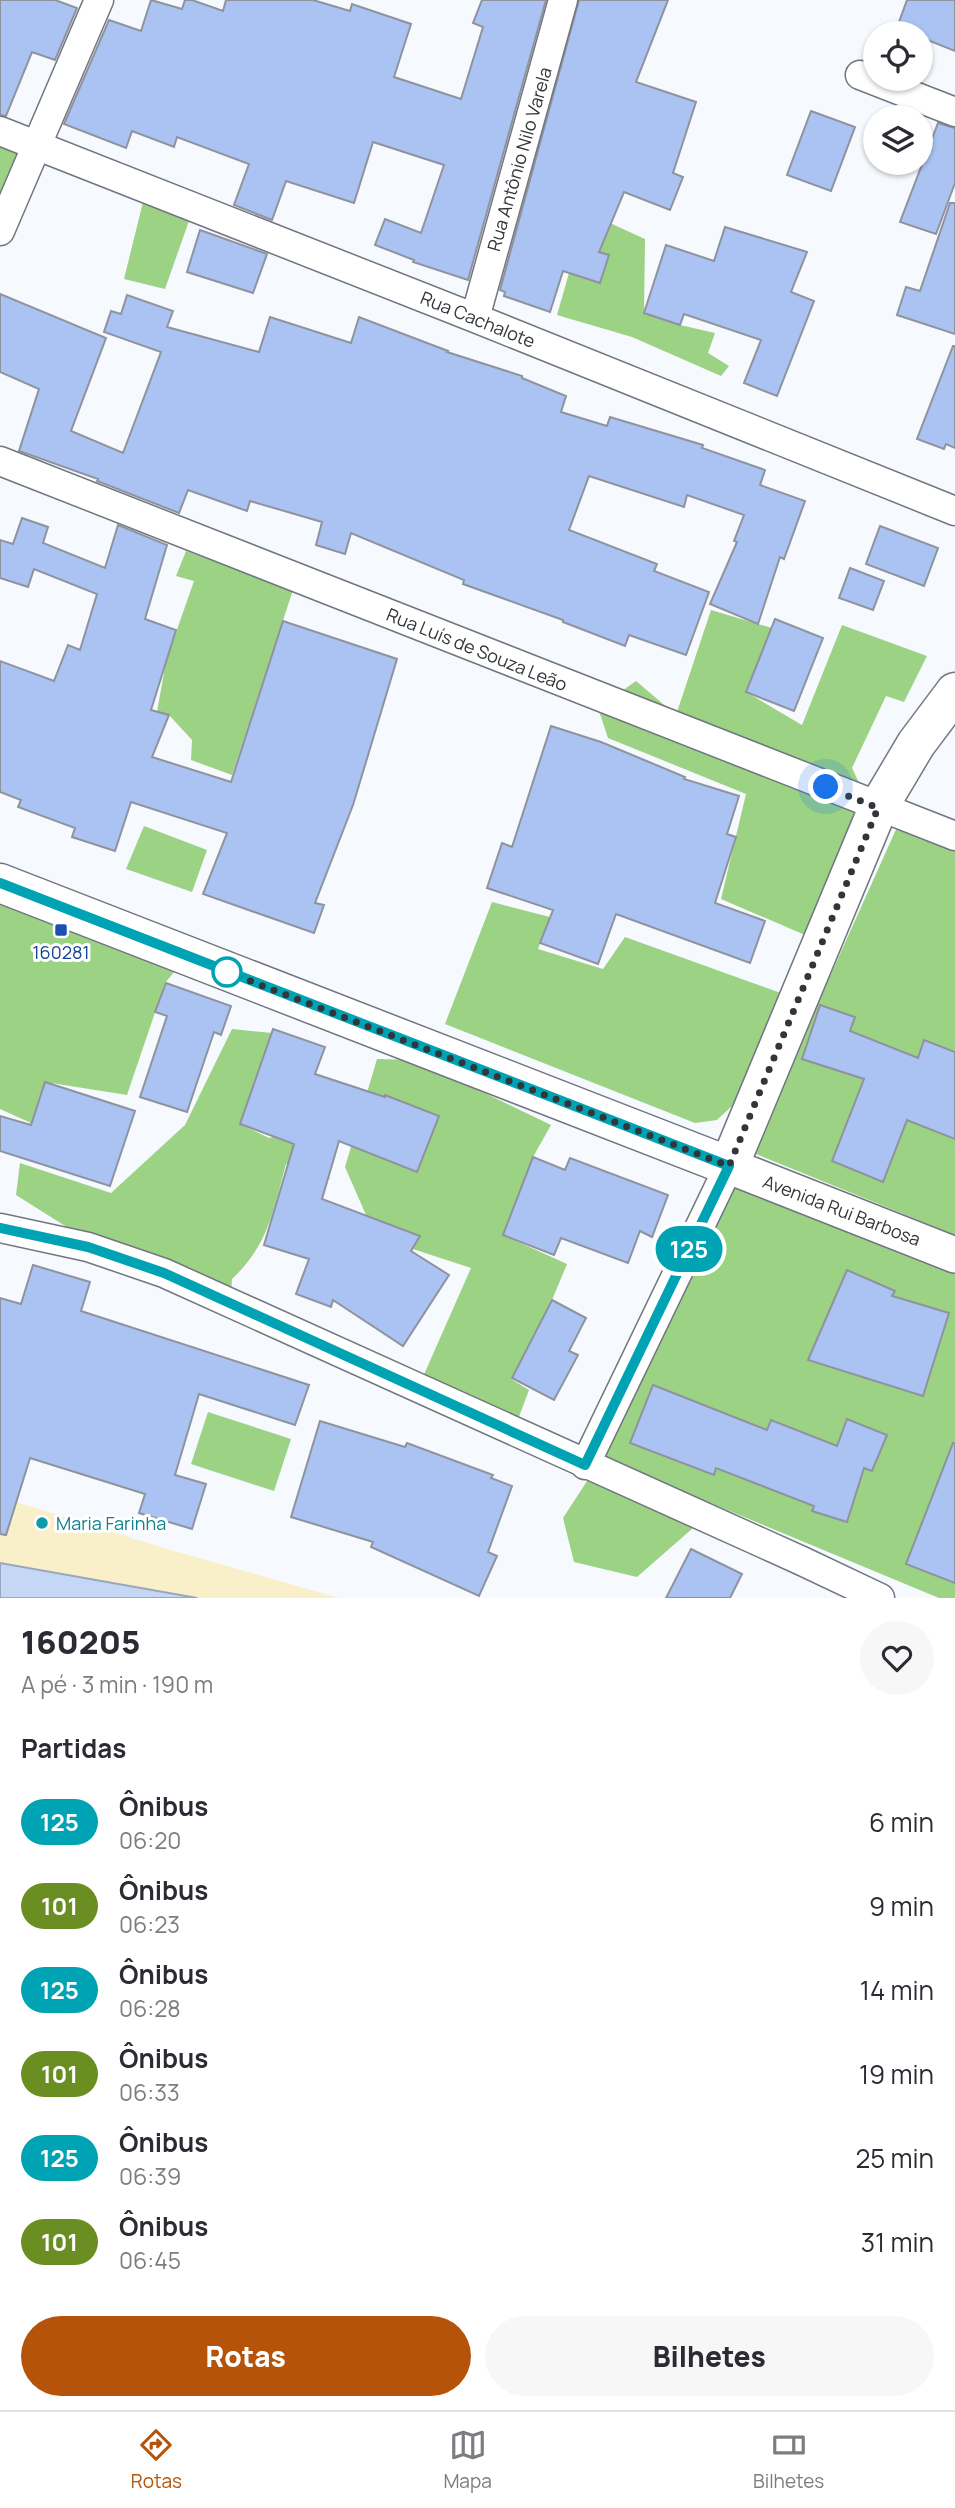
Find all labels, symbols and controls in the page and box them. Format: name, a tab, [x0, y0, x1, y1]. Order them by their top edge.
map controls	[863, 21, 933, 175]
button: locate	[863, 21, 933, 91]
street label: Rua Antônio Nilo Varela	[481, 64, 557, 254]
button: layers	[863, 105, 933, 175]
street label: Rua Cachalote	[417, 285, 539, 353]
street label: Rua Luís de Souza Leão	[383, 602, 571, 696]
your location	[808, 769, 843, 804]
marker: 160281	[53, 922, 69, 938]
place label: 160281	[33, 940, 89, 964]
unlabelled marker	[212, 957, 242, 987]
street label: Avenida Rui Barbosa	[760, 1169, 924, 1251]
line badge: 125	[649, 1226, 729, 1272]
text: 125	[670, 1232, 708, 1265]
place label: Maria Farinha	[56, 1511, 166, 1535]
marker: Maria Farinha	[34, 1515, 50, 1531]
text: 160205	[21, 1619, 140, 1664]
button: heart	[860, 1621, 934, 1695]
text: A pé · 3 min · 190 m	[21, 1668, 213, 1700]
text: Partidas	[21, 1730, 126, 1766]
text: Ônibus	[119, 1788, 208, 1824]
text: 6 min	[869, 1804, 934, 1840]
text: 125	[40, 1805, 79, 1838]
text: 06:20	[119, 1824, 181, 1856]
text: Ônibus	[119, 1872, 208, 1908]
text: 9 min	[869, 1888, 934, 1924]
text: 101	[41, 1889, 78, 1922]
text: 06:23	[119, 1908, 180, 1940]
text: Ônibus	[119, 1956, 208, 1992]
text: 14 min	[860, 1972, 934, 2008]
text: 125	[40, 1973, 79, 2006]
text: 06:28	[119, 1992, 181, 2024]
text: Ônibus	[119, 2040, 208, 2076]
text: 19 min	[859, 2056, 934, 2092]
text: 101	[41, 2057, 78, 2090]
text: 06:33	[119, 2076, 180, 2108]
text: Ônibus	[119, 2124, 208, 2160]
text: 25 min	[855, 2140, 934, 2176]
text: 125	[40, 2141, 79, 2174]
text: 06:39	[119, 2160, 181, 2192]
text: Ônibus	[119, 2208, 208, 2244]
text: 31 min	[861, 2224, 934, 2260]
text: 101	[41, 2225, 78, 2258]
text: 06:45	[119, 2244, 181, 2276]
button: Rotas	[21, 2316, 471, 2396]
button: Bilhetes	[485, 2316, 934, 2396]
tab: Rotas	[131, 2426, 182, 2494]
tab: Mapa	[443, 2426, 492, 2494]
tab: Bilhetes	[753, 2426, 824, 2494]

